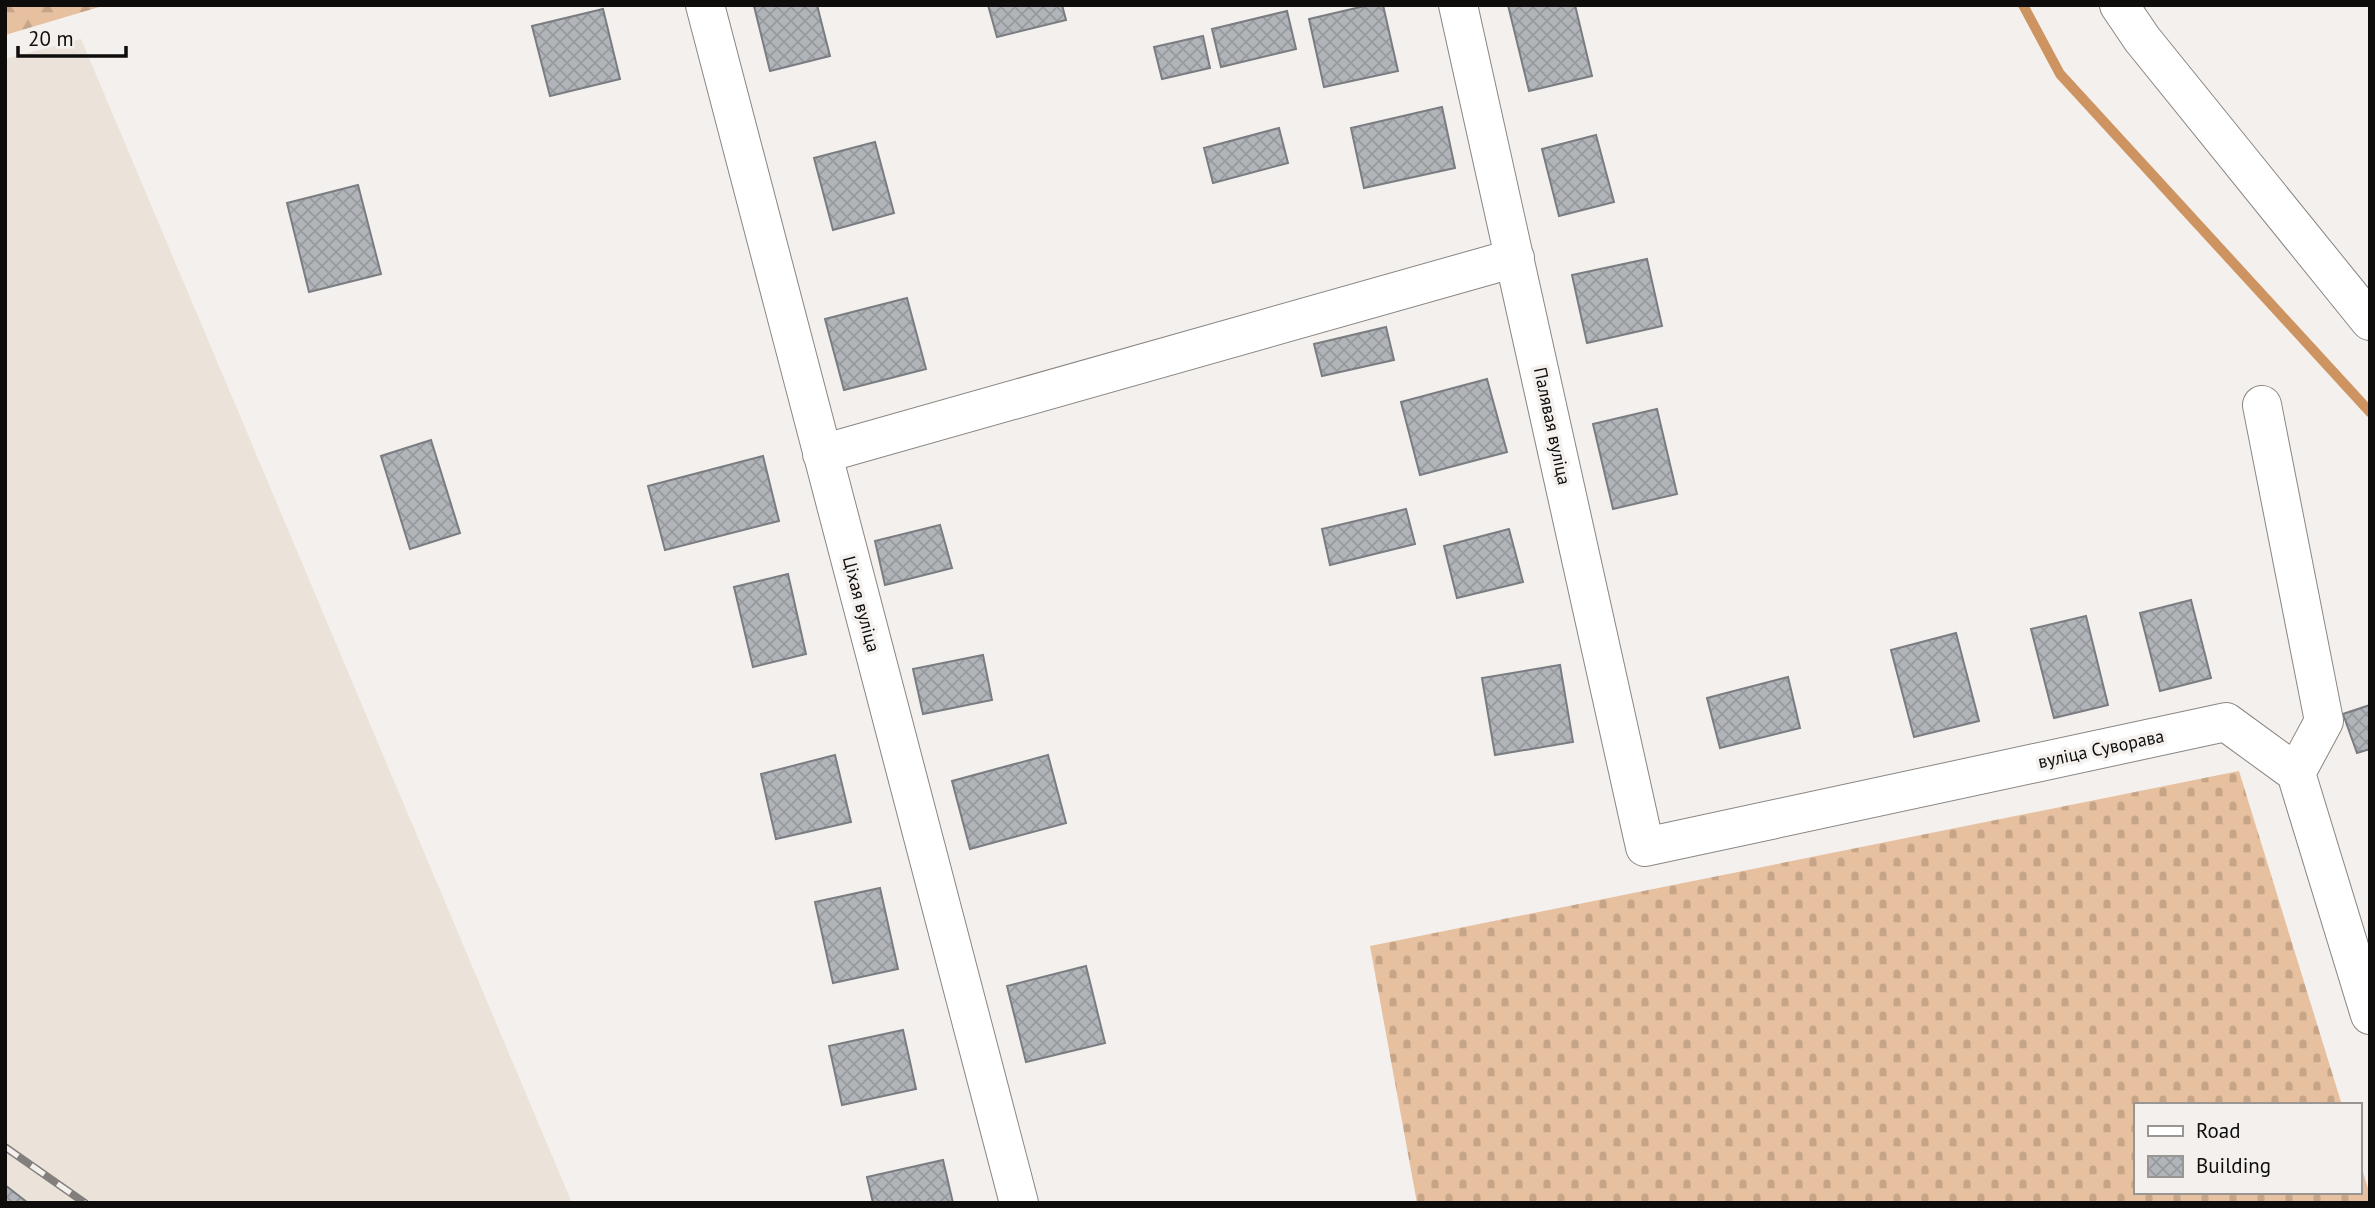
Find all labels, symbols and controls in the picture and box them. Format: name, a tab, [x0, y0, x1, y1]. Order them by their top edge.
scale bar	[18, 14, 126, 58]
text: 20 m	[28, 25, 74, 52]
street label: Палявая вуліца	[1529, 365, 1576, 487]
street label: Ціхая вуліца	[838, 553, 885, 654]
street label: вуліца Суворава	[2036, 724, 2166, 773]
legend	[2134, 1103, 2361, 1194]
text: Road	[2196, 1117, 2240, 1144]
text: Building	[2196, 1152, 2271, 1179]

